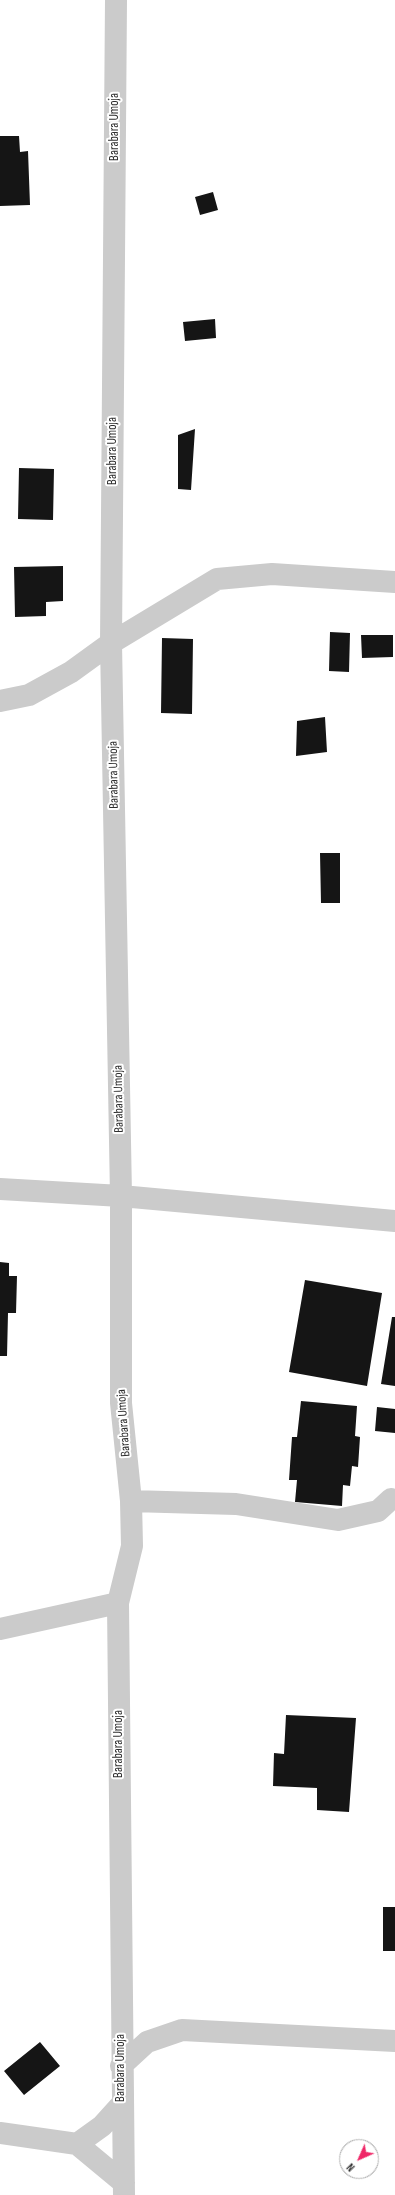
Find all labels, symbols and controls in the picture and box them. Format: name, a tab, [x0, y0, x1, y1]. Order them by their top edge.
street label: Barabara Umoja	[107, 93, 123, 161]
street label: Barabara Umoja	[105, 417, 121, 485]
street label: Barabara Umoja	[106, 741, 122, 809]
street label: Barabara Umoja	[111, 1065, 127, 1133]
street label: Barabara Umoja	[114, 1389, 134, 1457]
street label: Barabara Umoja	[111, 1710, 127, 1778]
street label: Barabara Umoja	[113, 2034, 129, 2102]
north arrow	[339, 2139, 379, 2179]
text: N	[344, 2160, 358, 2174]

